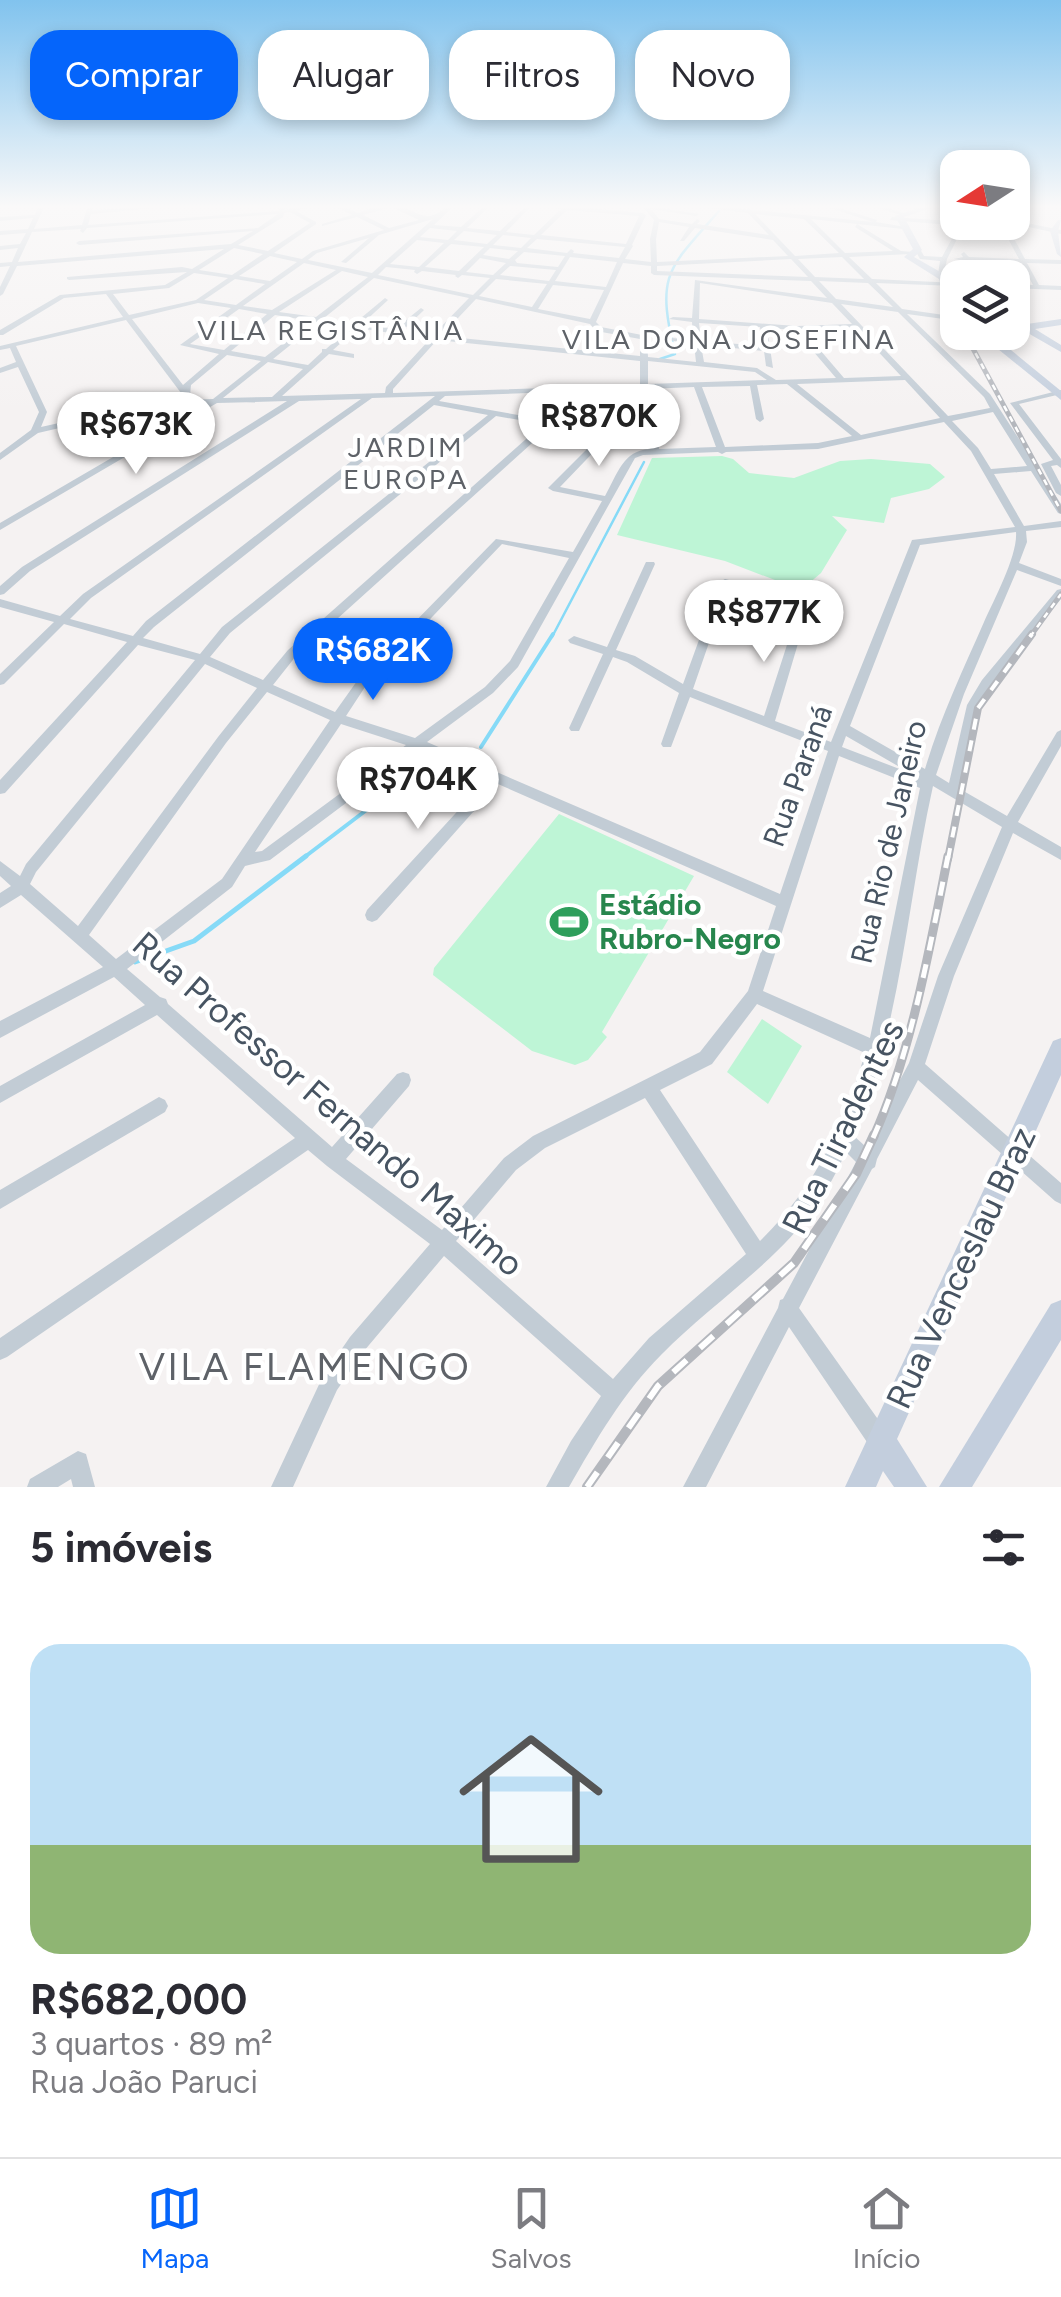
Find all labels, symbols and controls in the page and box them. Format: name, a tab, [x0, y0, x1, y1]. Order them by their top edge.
chip: Comprar	[30, 30, 238, 120]
chip: Alugar	[258, 30, 429, 120]
chip: Filtros	[449, 30, 615, 120]
chip: Novo	[635, 30, 790, 120]
north arrow	[940, 150, 1030, 240]
map controls	[940, 150, 1030, 350]
button: layers	[940, 260, 1030, 350]
district label: VILA REGISTÂNIA	[197, 313, 465, 347]
district label: VILA DONA JOSEFINA	[562, 322, 896, 356]
pin: R$870K	[518, 384, 680, 469]
pin: R$673K	[55, 392, 217, 477]
text: R$870K	[540, 397, 658, 435]
text: R$673K	[79, 405, 193, 443]
district label: JARDIM EUROPA	[343, 430, 469, 496]
pin: R$877K	[683, 580, 845, 665]
text: R$877K	[707, 593, 821, 631]
pin: R$682K	[292, 618, 454, 703]
text: R$682K	[315, 631, 431, 669]
street label: Rua Paraná	[755, 700, 840, 852]
street label: Rua Rio de Janeiro	[843, 717, 934, 967]
pin: R$704K	[337, 747, 499, 832]
text: R$704K	[359, 760, 477, 798]
place label: Estádio Rubro-Negro	[599, 886, 781, 957]
sports icon: Estádio Rubro-Negro	[548, 901, 590, 943]
street label: Rua Professor Fernando Maximo	[124, 923, 532, 1285]
street label: Rua Tiradentes	[773, 1013, 913, 1241]
street label: Rua Venceslau Braz	[877, 1121, 1045, 1415]
district label: VILA FLAMENGO	[139, 1344, 471, 1390]
icon: filters	[976, 1520, 1031, 1575]
text: 5 imóveis	[30, 1522, 212, 1573]
icon: home	[441, 1709, 621, 1889]
text: R$682,000	[30, 1974, 247, 2025]
text: 3 quartos · 89 m²	[30, 2025, 273, 2063]
text: Rua João Paruci	[30, 2063, 258, 2101]
tab: Mapa	[141, 2181, 209, 2275]
tab: Salvos	[491, 2181, 572, 2275]
tab: Início	[853, 2181, 920, 2275]

